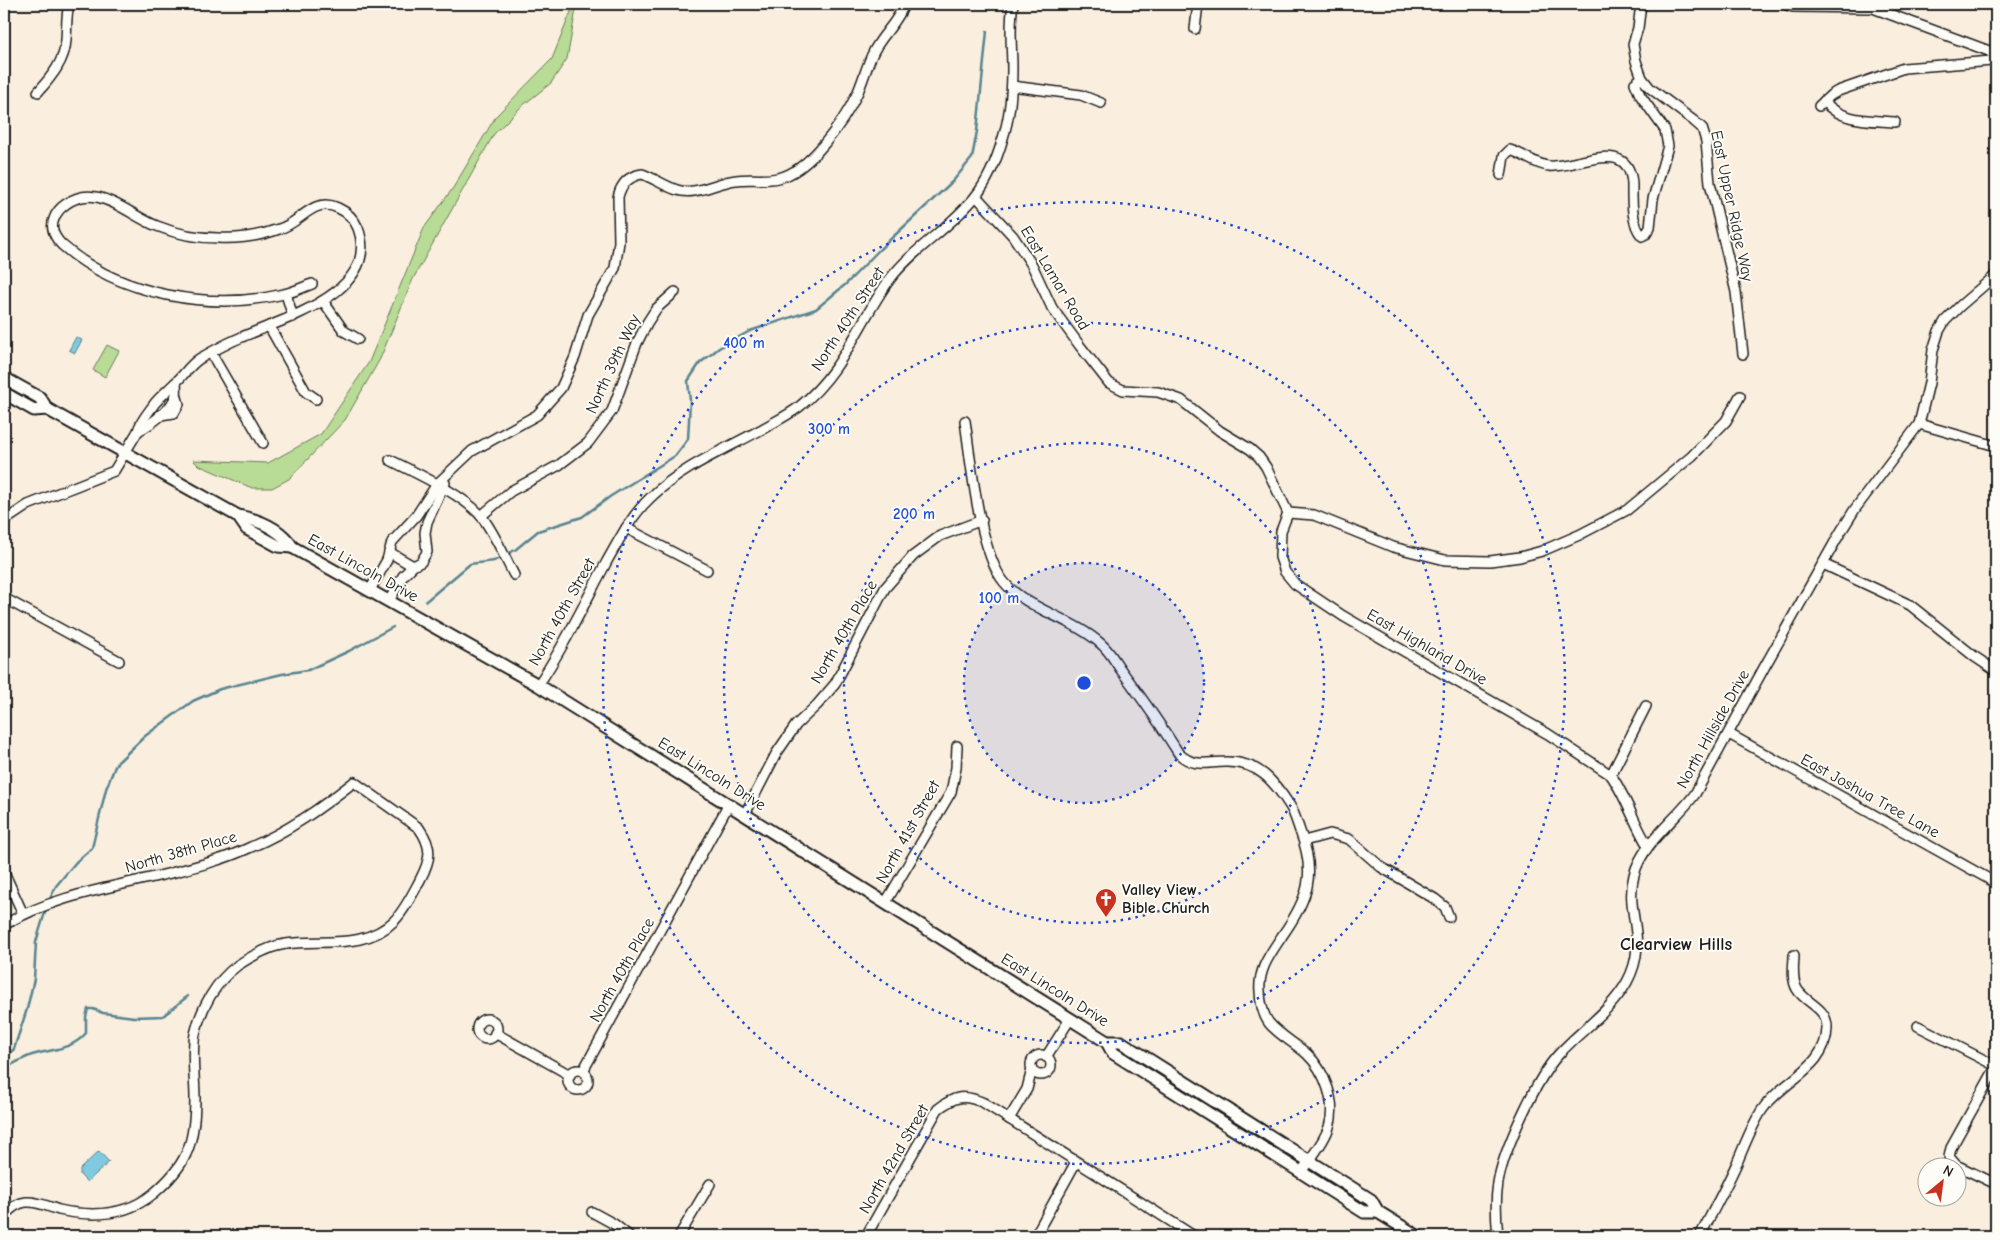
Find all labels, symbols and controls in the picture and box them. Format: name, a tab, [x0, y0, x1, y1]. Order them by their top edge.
street label: East Upper Ridge Way	[1707, 129, 1757, 284]
street label: East Lamar Road	[1017, 223, 1093, 333]
street label: North 40th Street	[808, 263, 888, 374]
street label: North 39th Way	[582, 311, 644, 416]
text: 400 m	[723, 334, 765, 352]
text: 300 m	[808, 420, 850, 438]
text: 200 m	[893, 505, 935, 523]
street label: East Lincoln Drive	[305, 530, 421, 606]
street label: North 40th Street	[525, 555, 599, 669]
street label: North 40th Place	[807, 577, 881, 687]
text: 100 m	[979, 589, 1019, 607]
street label: East Highland Drive	[1364, 605, 1490, 689]
street label: North Hillside Drive	[1673, 667, 1753, 791]
centre of rings	[1075, 674, 1093, 692]
street label: East Lincoln Drive	[655, 734, 769, 814]
street label: East Joshua Tree Lane	[1798, 750, 1942, 842]
street label: North 41st Street	[872, 777, 944, 886]
street label: North 38th Place	[123, 827, 239, 877]
place label: Valley View Bible Church	[1122, 881, 1210, 917]
church icon: Valley View Bible Church	[1094, 887, 1118, 918]
street label: North 40th Place	[586, 915, 658, 1025]
district label: Clearview Hills	[1620, 934, 1732, 955]
street label: East Lincoln Drive	[998, 950, 1112, 1030]
street label: North 42nd Street	[856, 1101, 933, 1217]
north arrow	[1918, 1158, 1968, 1208]
text: N	[1940, 1161, 1956, 1181]

